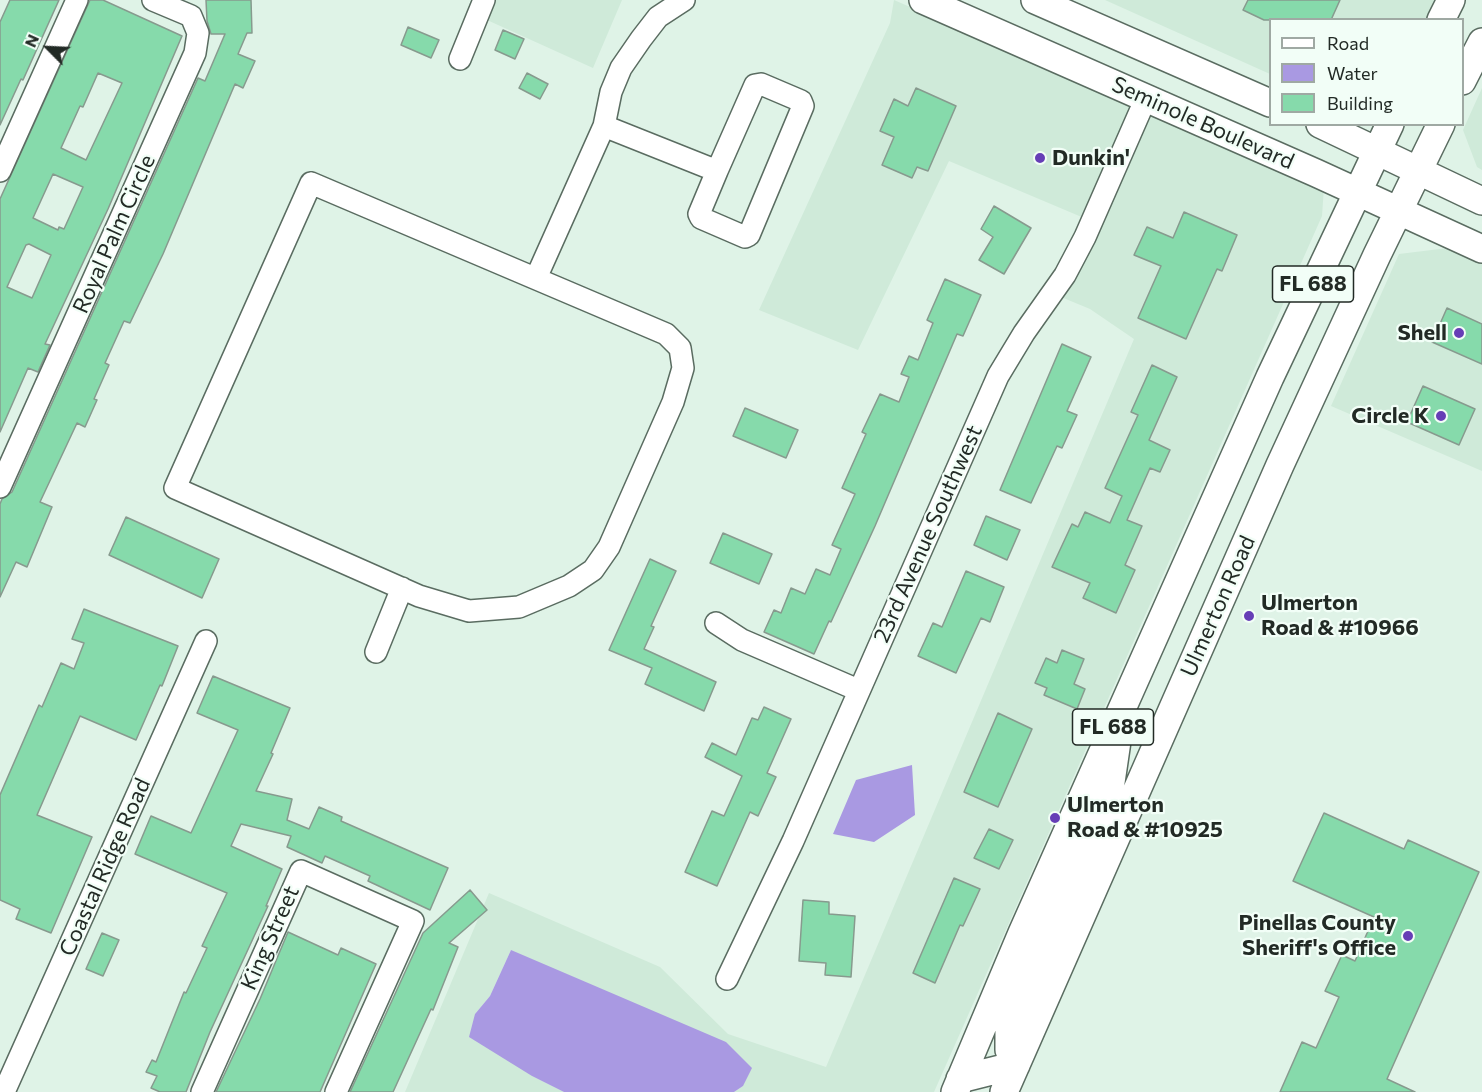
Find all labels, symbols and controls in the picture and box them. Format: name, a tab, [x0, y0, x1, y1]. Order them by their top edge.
north arrow	[18, 18, 78, 78]
legend	[1269, 18, 1464, 126]
text: N	[20, 31, 42, 50]
text: Road	[1327, 32, 1369, 54]
text: Water	[1327, 62, 1378, 84]
street label: Seminole Boulevard	[1108, 71, 1298, 175]
text: Building	[1327, 92, 1393, 114]
place label: Dunkin'	[1052, 145, 1130, 171]
street label: Royal Palm Circle	[67, 151, 161, 317]
marker: Dunkin'	[1033, 151, 1047, 165]
road number: FL 688	[1272, 266, 1354, 302]
place label: Shell	[1397, 320, 1447, 346]
marker: Shell	[1452, 326, 1466, 340]
place label: Circle K	[1351, 403, 1429, 429]
marker: Circle K	[1434, 409, 1448, 423]
street label: 23rd Avenue Southwest	[868, 421, 988, 647]
street label: Ulmerton Road	[1175, 531, 1261, 681]
place label: Ulmerton Road & #10966	[1261, 590, 1419, 642]
marker: Ulmerton Road & #10966	[1242, 609, 1256, 623]
road number: FL 688	[1072, 709, 1154, 745]
street label: Coastal Ridge Road	[54, 774, 156, 960]
place label: Ulmerton Road & #10925	[1067, 792, 1223, 843]
marker: Ulmerton Road & #10925	[1048, 811, 1062, 825]
street label: King Street	[235, 882, 305, 994]
place label: Pinellas County Sheriff's Office	[1238, 910, 1396, 962]
marker: Pinellas County Sheriff's Office	[1401, 929, 1415, 943]

